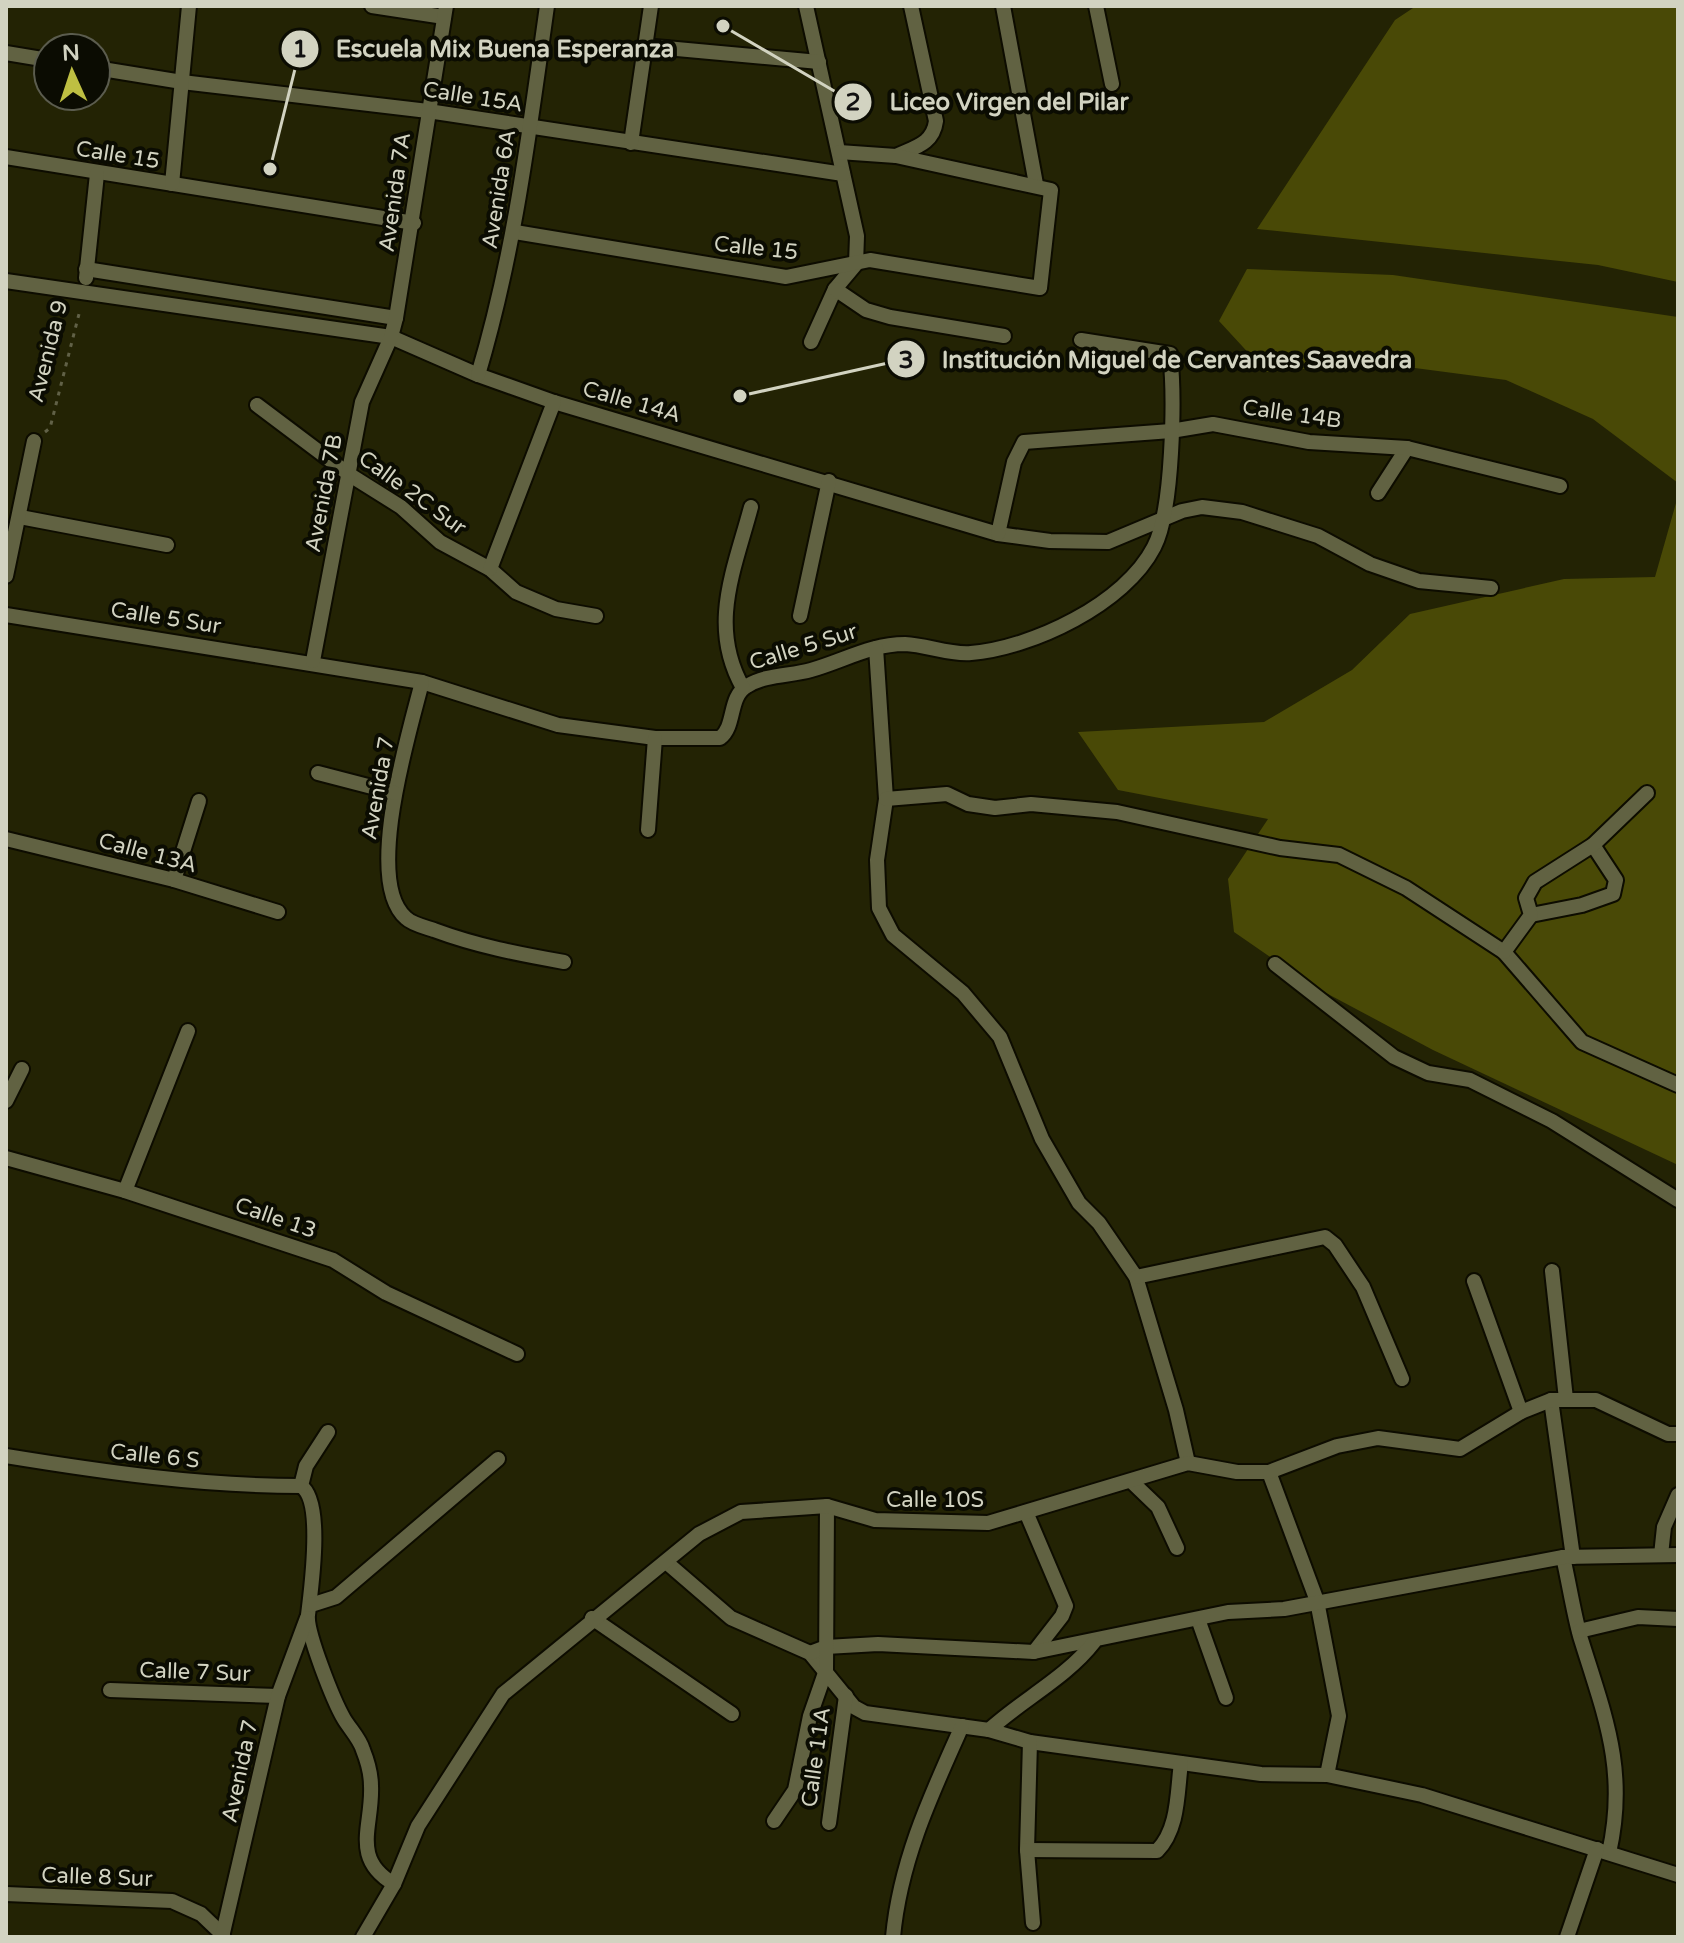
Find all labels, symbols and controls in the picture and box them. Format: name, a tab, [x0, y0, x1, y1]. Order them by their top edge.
callout: Escuela Mix Buena Esperanza	[280, 25, 690, 73]
north arrow	[32, 32, 112, 112]
text: 1	[292, 35, 308, 64]
text: Escuela Mix Buena Esperanza	[336, 35, 674, 64]
text: N	[62, 40, 81, 66]
street label: Calle 15A	[421, 76, 525, 118]
callout: Liceo Virgen del Pilar	[833, 78, 1144, 126]
text: 2	[845, 88, 861, 117]
text: Liceo Virgen del Pilar	[889, 88, 1129, 117]
street label: Avenida 6A	[477, 128, 521, 251]
street label: Avenida 7A	[374, 131, 416, 254]
street label: Calle 15	[74, 136, 162, 174]
street label: Calle 15	[713, 231, 799, 265]
street label: Avenida 9	[23, 298, 73, 405]
callout: Institución Miguel de Cervantes Saavedra	[886, 335, 1429, 383]
text: 3	[898, 346, 914, 375]
text: Institución Miguel de Cervantes Saavedra	[942, 346, 1412, 375]
street label: Calle 14A	[580, 376, 684, 428]
street label: Calle 14B	[1241, 394, 1343, 434]
street label: Avenida 7B	[300, 432, 348, 554]
street label: Calle 2C Sur	[353, 445, 472, 541]
street label: Calle 5 Sur	[109, 596, 224, 640]
street label: Calle 5 Sur	[746, 618, 861, 676]
street label: Avenida 7	[356, 735, 400, 842]
street label: Calle 13A	[96, 827, 200, 879]
street label: Calle 13	[232, 1192, 320, 1244]
street label: Calle 6 S	[109, 1438, 201, 1474]
street label: Calle 10S	[886, 1487, 984, 1513]
street label: Calle 7 Sur	[139, 1657, 252, 1687]
street label: Calle 11A	[796, 1705, 836, 1809]
street label: Avenida 7	[216, 1718, 264, 1825]
street label: Calle 8 Sur	[41, 1862, 154, 1892]

